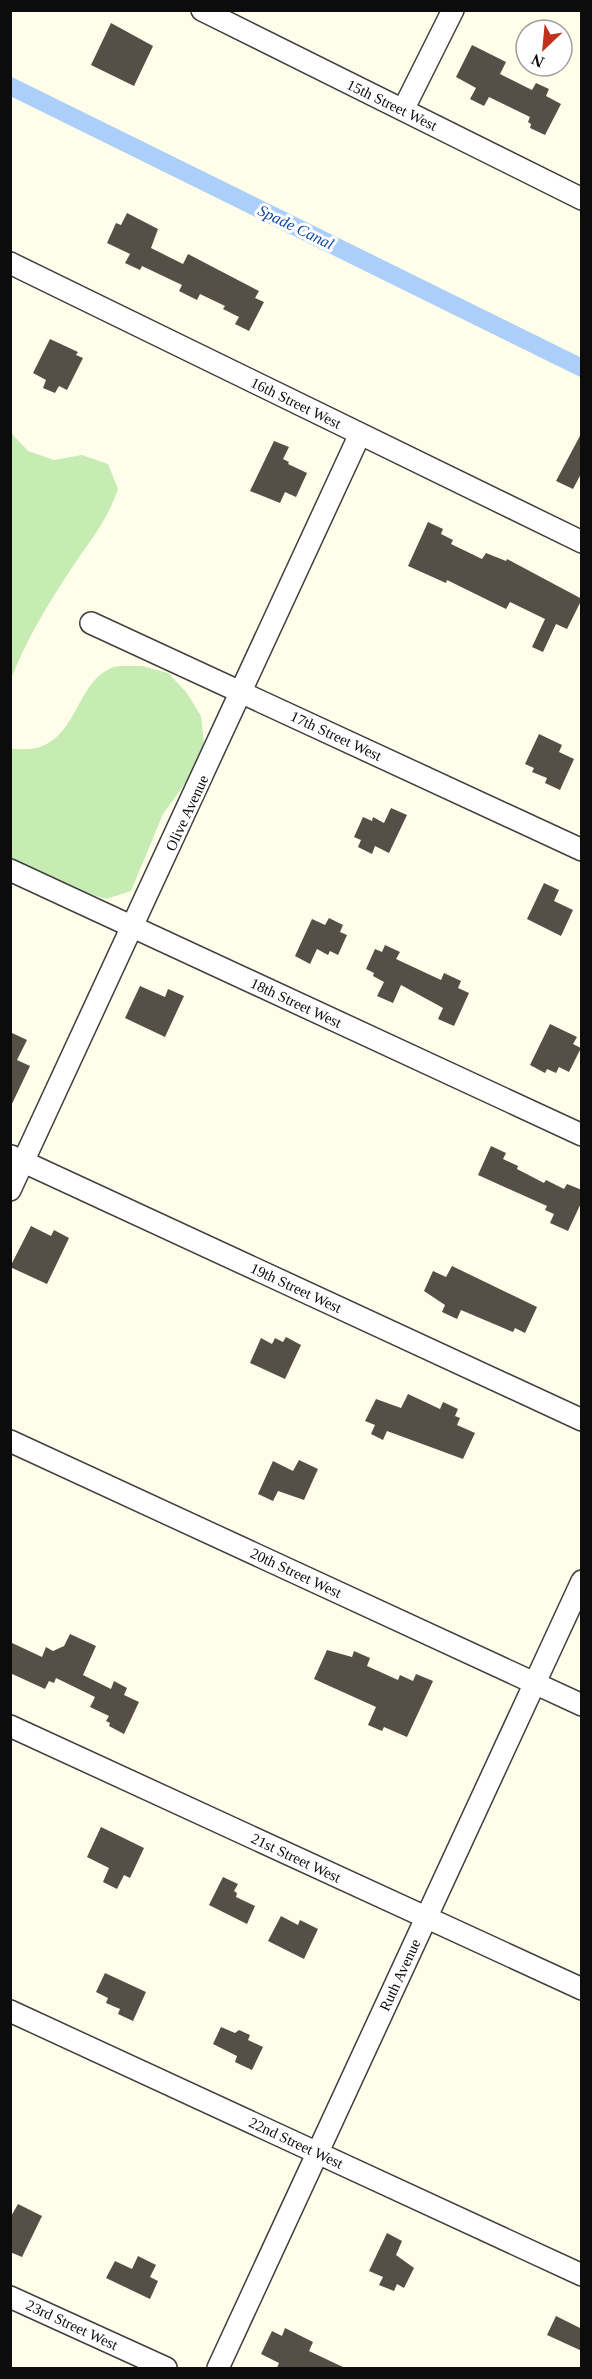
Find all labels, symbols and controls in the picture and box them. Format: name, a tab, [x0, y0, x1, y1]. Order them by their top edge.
north arrow	[514, 18, 574, 78]
text: N	[528, 51, 547, 71]
street label: 15th Street West	[344, 76, 441, 134]
water label: Spade Canal	[255, 201, 337, 254]
street label: 16th Street West	[248, 374, 345, 432]
street label: 17th Street West	[288, 708, 385, 764]
street label: Olive Avenue	[162, 772, 212, 853]
street label: 18th Street West	[248, 975, 345, 1031]
street label: 19th Street West	[248, 1260, 345, 1316]
street label: 20th Street West	[248, 1545, 345, 1601]
street label: 21st Street West	[249, 1830, 344, 1886]
street label: Ruth Avenue	[376, 1936, 424, 2014]
street label: 22nd Street West	[246, 2114, 346, 2172]
street label: 23rd Street West	[24, 2297, 121, 2354]

